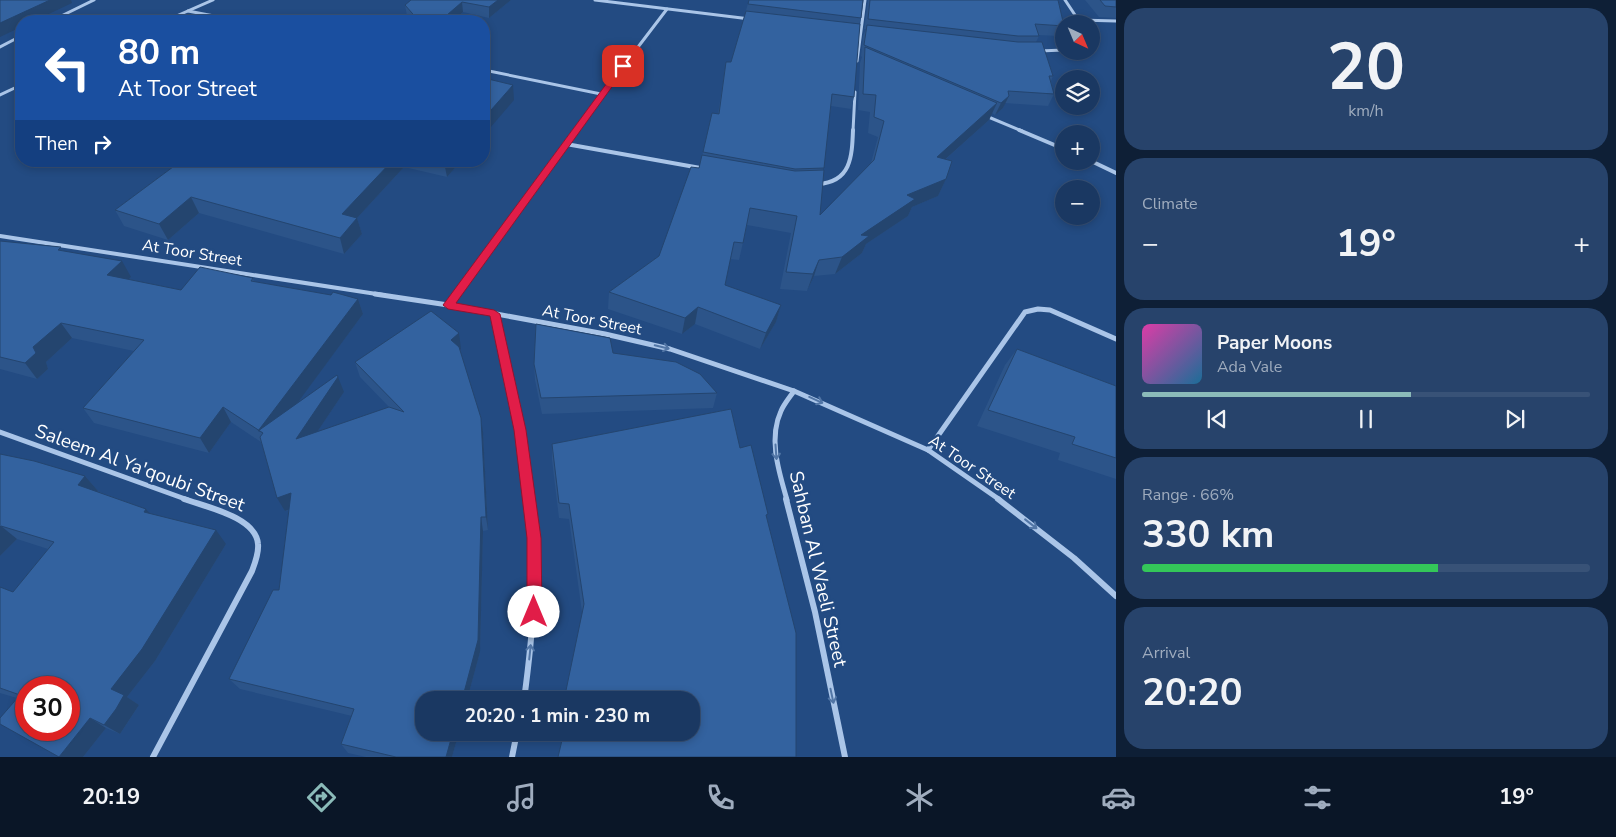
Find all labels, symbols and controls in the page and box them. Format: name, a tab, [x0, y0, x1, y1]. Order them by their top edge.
north arrow	[1055, 15, 1100, 60]
map controls	[1055, 15, 1100, 225]
text: 20	[1327, 23, 1405, 112]
text: 80 m	[118, 29, 200, 76]
icon: left	[35, 35, 100, 100]
pin	[602, 45, 644, 87]
icon: arrive	[609, 52, 637, 80]
button: layers	[1055, 70, 1100, 115]
text: At Toor Street	[118, 74, 257, 104]
text: km/h	[1348, 100, 1384, 122]
button: +	[1055, 125, 1100, 170]
icon: right	[88, 130, 116, 158]
text: Then	[35, 131, 78, 157]
button: −	[1055, 180, 1100, 225]
text: Climate	[1142, 193, 1197, 215]
text: 19°	[1336, 218, 1396, 269]
text: −	[1142, 225, 1159, 263]
text: +	[1573, 225, 1590, 263]
street label: At Toor Street	[140, 234, 244, 272]
street label: At Toor Street	[540, 300, 644, 340]
text: Paper Moons	[1217, 330, 1332, 356]
one-way arrow	[654, 343, 670, 352]
text: Ada Vale	[1217, 356, 1282, 378]
one-way arrow	[808, 396, 823, 406]
icon: previous	[1203, 405, 1231, 433]
icon: pause	[1352, 405, 1380, 433]
icon: next	[1501, 405, 1529, 433]
street label: Saleem Al Ya'qoubi Street	[31, 418, 249, 518]
street label: At Toor Street	[924, 430, 1020, 505]
one-way arrow	[772, 444, 781, 460]
street label: Sahban Al Waeli Street	[783, 468, 853, 670]
text: Range · 66%	[1142, 484, 1234, 506]
text: 330 km	[1142, 509, 1274, 560]
one-way arrow	[1024, 519, 1037, 530]
position arrow	[507, 585, 559, 637]
text: Arrival	[1142, 642, 1190, 664]
one-way arrow	[525, 644, 535, 660]
text: 20:20	[1142, 667, 1243, 718]
speed limit sign: 30	[15, 676, 80, 741]
one-way arrow	[828, 687, 837, 703]
text: 20:20 · 1 min · 230 m	[465, 703, 650, 729]
icon: directions	[304, 780, 339, 815]
icon: music	[504, 780, 539, 815]
icon: phone	[703, 780, 738, 815]
icon: climate	[902, 780, 937, 815]
icon: car	[1101, 780, 1136, 815]
icon: filters	[1300, 780, 1335, 815]
text: 20:19	[82, 782, 140, 812]
text: 19°	[1499, 782, 1534, 812]

